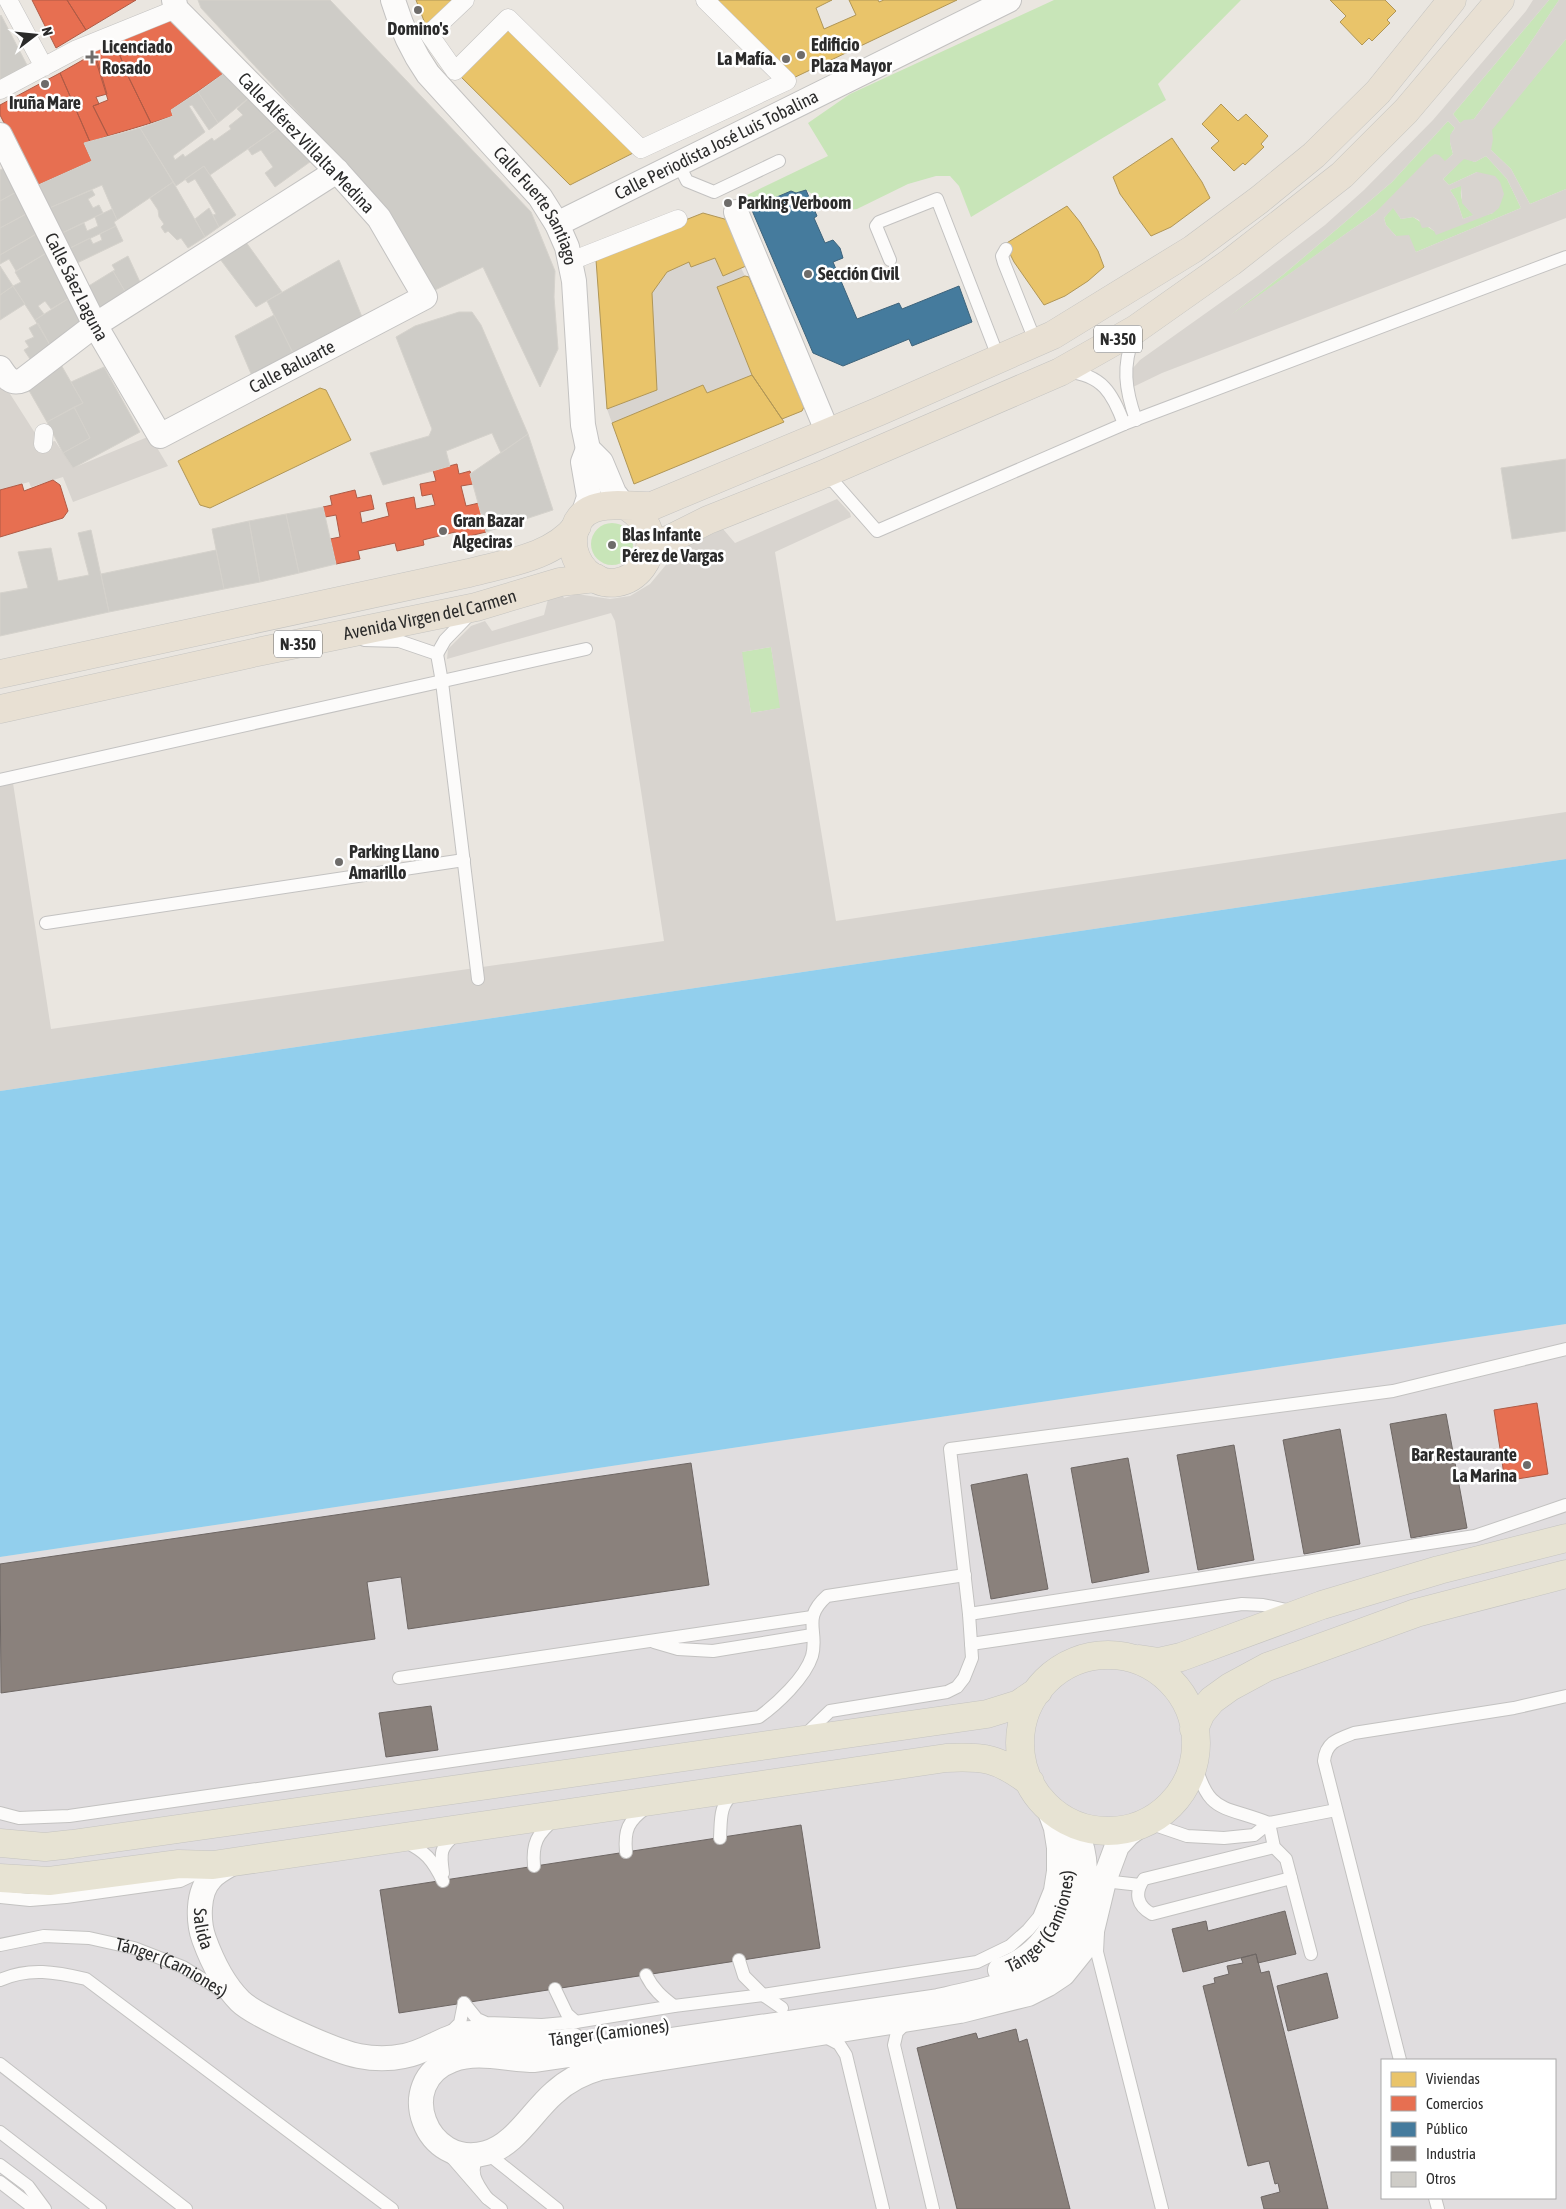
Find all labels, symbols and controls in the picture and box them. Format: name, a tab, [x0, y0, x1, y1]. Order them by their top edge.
marker: Domino's	[412, 4, 424, 16]
north arrow	[10, 10, 60, 60]
place label: Domino's	[387, 18, 449, 39]
text: N	[39, 25, 56, 38]
place label: Edificio Plaza Mayor	[811, 34, 892, 76]
place label: Licenciado Rosado	[102, 36, 173, 78]
place label: La Mafía.	[717, 48, 776, 69]
marker: Edificio Plaza Mayor	[795, 49, 807, 61]
marker: Licenciado Rosado	[86, 51, 98, 63]
marker: La Mafía.	[780, 53, 792, 65]
street label: Calle Alférez Villalta Medina	[234, 68, 379, 217]
marker: Iruña Mare	[39, 78, 51, 90]
street label: Calle Periodista José Luis Tobalina	[611, 85, 821, 204]
place label: Iruña Mare	[9, 92, 81, 113]
street label: Calle Fuerte Santiago	[489, 142, 581, 267]
place label: Parking Verboom	[738, 192, 851, 213]
marker: Parking Verboom	[722, 197, 734, 209]
street label: Calle Sáez Laguna	[41, 229, 113, 345]
place label: Sección Civil	[818, 263, 900, 284]
marker: Sección Civil	[802, 268, 814, 280]
road number: N-350	[1094, 326, 1142, 352]
street label: Calle Baluarte	[245, 335, 338, 397]
place label: Gran Bazar Algeciras	[452, 510, 525, 552]
place label: Blas Infante Pérez de Vargas	[622, 524, 725, 566]
marker: Gran Bazar Algeciras	[437, 525, 449, 537]
marker: Blas Infante Pérez de Vargas	[606, 539, 618, 551]
street label: Avenida Virgen del Carmen	[341, 585, 519, 644]
road number: N-350	[274, 630, 322, 658]
place label: Parking Llano Amarillo	[348, 841, 439, 883]
marker: Parking Llano Amarillo	[333, 856, 345, 868]
place label: Bar Restaurante La Marina	[1411, 1444, 1517, 1486]
marker: Bar Restaurante La Marina	[1521, 1459, 1533, 1471]
street label: Tánger (Camiones)	[1003, 1870, 1078, 1977]
street label: Salida	[190, 1908, 218, 1952]
street label: Tánger (Camiones)	[114, 1933, 231, 2002]
street label: Tánger (Camiones)	[548, 2015, 670, 2050]
legend	[1381, 2059, 1556, 2199]
text: Viviendas	[1426, 2070, 1480, 2087]
text: Comercios	[1426, 2095, 1483, 2112]
text: Público	[1426, 2120, 1468, 2137]
text: Industria	[1426, 2145, 1476, 2162]
text: Otros	[1426, 2170, 1456, 2187]

